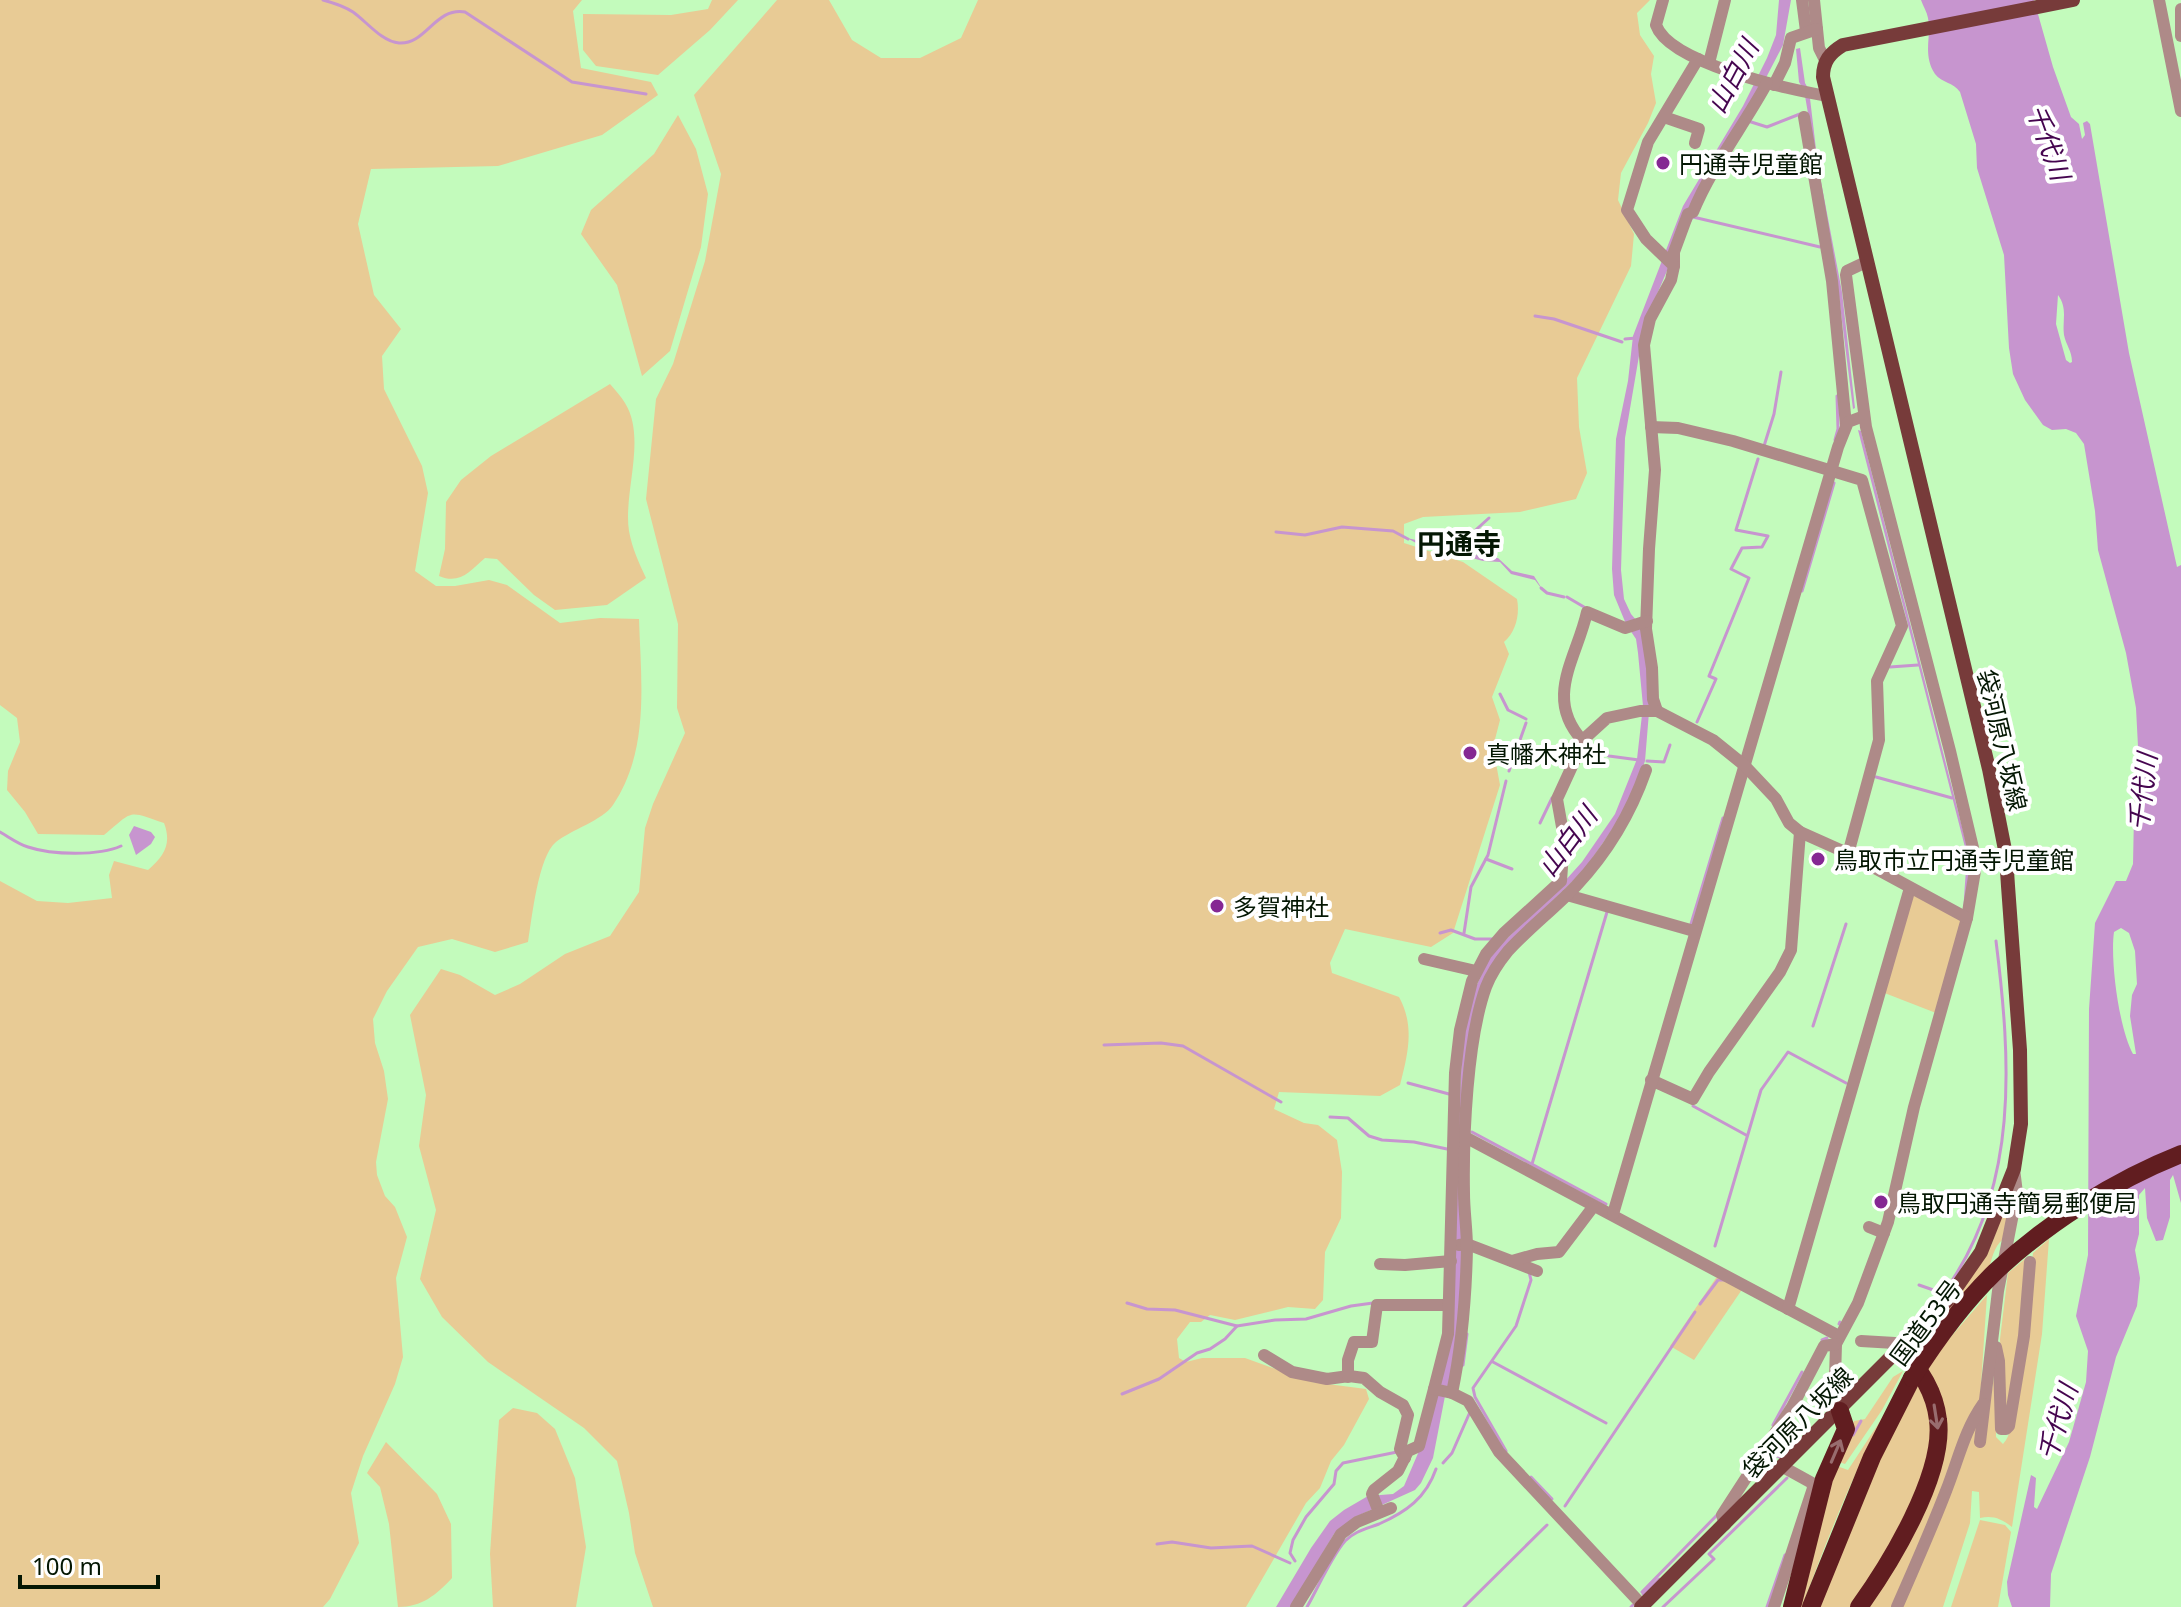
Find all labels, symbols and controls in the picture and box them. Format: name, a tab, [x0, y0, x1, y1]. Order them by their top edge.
water label: 山白川	[1698, 30, 1768, 119]
water label: 千代川	[2019, 99, 2080, 188]
place label: 円通寺児童館	[1679, 147, 1823, 180]
marker: 円通寺児童館	[1654, 154, 1672, 172]
district label: 円通寺	[1417, 524, 1501, 562]
street label: 袋河原八坂線	[1971, 666, 2035, 814]
place label: 真幡木神社	[1486, 737, 1606, 770]
marker: 真幡木神社	[1461, 744, 1479, 762]
water label: 千代川	[2119, 748, 2165, 833]
water label: 山白川	[1529, 797, 1607, 883]
place label: 鳥取市立円通寺児童館	[1834, 843, 2074, 876]
marker: 鳥取市立円通寺児童館	[1809, 850, 1827, 868]
place label: 多賀神社	[1233, 890, 1329, 923]
marker: 多賀神社	[1208, 897, 1226, 915]
place label: 鳥取円通寺簡易郵便局	[1897, 1186, 2137, 1219]
marker: 鳥取円通寺簡易郵便局	[1872, 1193, 1890, 1211]
street label: 国道53号	[1882, 1272, 1968, 1372]
street label: 袋河原八坂線	[1734, 1359, 1860, 1485]
water label: 千代川	[2028, 1377, 2086, 1465]
one-way arrow	[1929, 1404, 1944, 1429]
one-way arrow	[1829, 1440, 1844, 1464]
scale bar	[20, 1539, 158, 1589]
text: 100 m	[32, 1549, 102, 1582]

